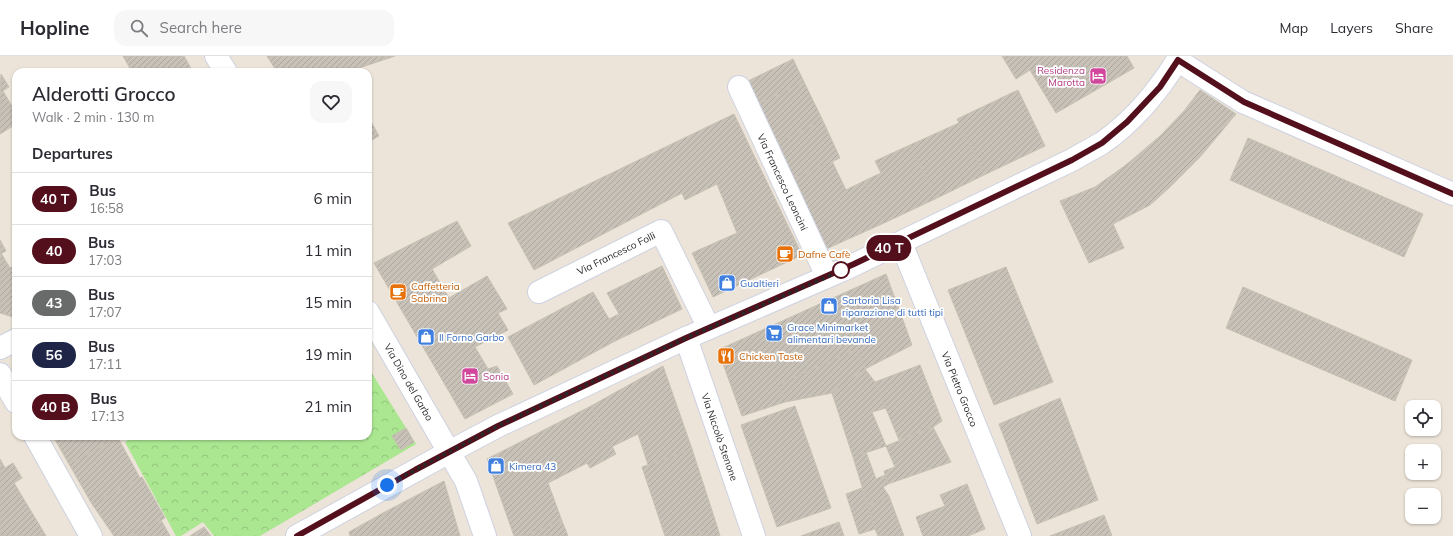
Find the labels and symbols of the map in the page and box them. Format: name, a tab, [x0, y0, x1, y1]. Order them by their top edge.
place label: Residenza Marotta	[1037, 64, 1085, 89]
hotel icon: Residenza Marotta	[1088, 66, 1108, 86]
street label: Via Francesco Leoncini	[754, 132, 811, 233]
street label: Via Francesco Folli	[575, 229, 658, 278]
line badge: 40 T	[861, 235, 917, 261]
cafe icon: Dafne Cafè	[775, 244, 795, 264]
place label: Dafne Cafè	[798, 248, 850, 261]
unlabelled marker	[832, 261, 850, 279]
shop icon: Gualtieri	[717, 273, 737, 293]
place label: Gualtieri	[740, 277, 779, 290]
place label: Caffetteria Sabrina	[411, 280, 460, 305]
cafe icon: Caffetteria Sabrina	[388, 282, 408, 302]
place label: Sartoria Lisa riparazione di tutti tipi	[842, 294, 943, 319]
shop icon: Sartoria Lisa riparazione di tutti tipi	[819, 296, 839, 316]
place label: Grace Minimarket alimentari bevande	[787, 321, 876, 346]
supermarket icon: Grace Minimarket alimentari bevande	[764, 323, 784, 343]
shop icon: Il Forno Garbo	[416, 327, 436, 347]
place label: Il Forno Garbo	[439, 331, 504, 344]
street label: Via Dino del Garbo	[381, 341, 436, 423]
restaurant icon: Chicken Taste	[716, 346, 736, 366]
place label: Chicken Taste	[739, 350, 803, 363]
street label: Via Pietro Grocco	[939, 350, 981, 429]
hotel icon: Sonia	[460, 366, 480, 386]
place label: Sonia	[483, 370, 509, 383]
street label: Via Niccolò Stenone	[698, 392, 741, 483]
shop icon: Kimera 43	[486, 456, 506, 476]
place label: Kimera 43	[509, 460, 556, 473]
your location	[377, 475, 397, 495]

